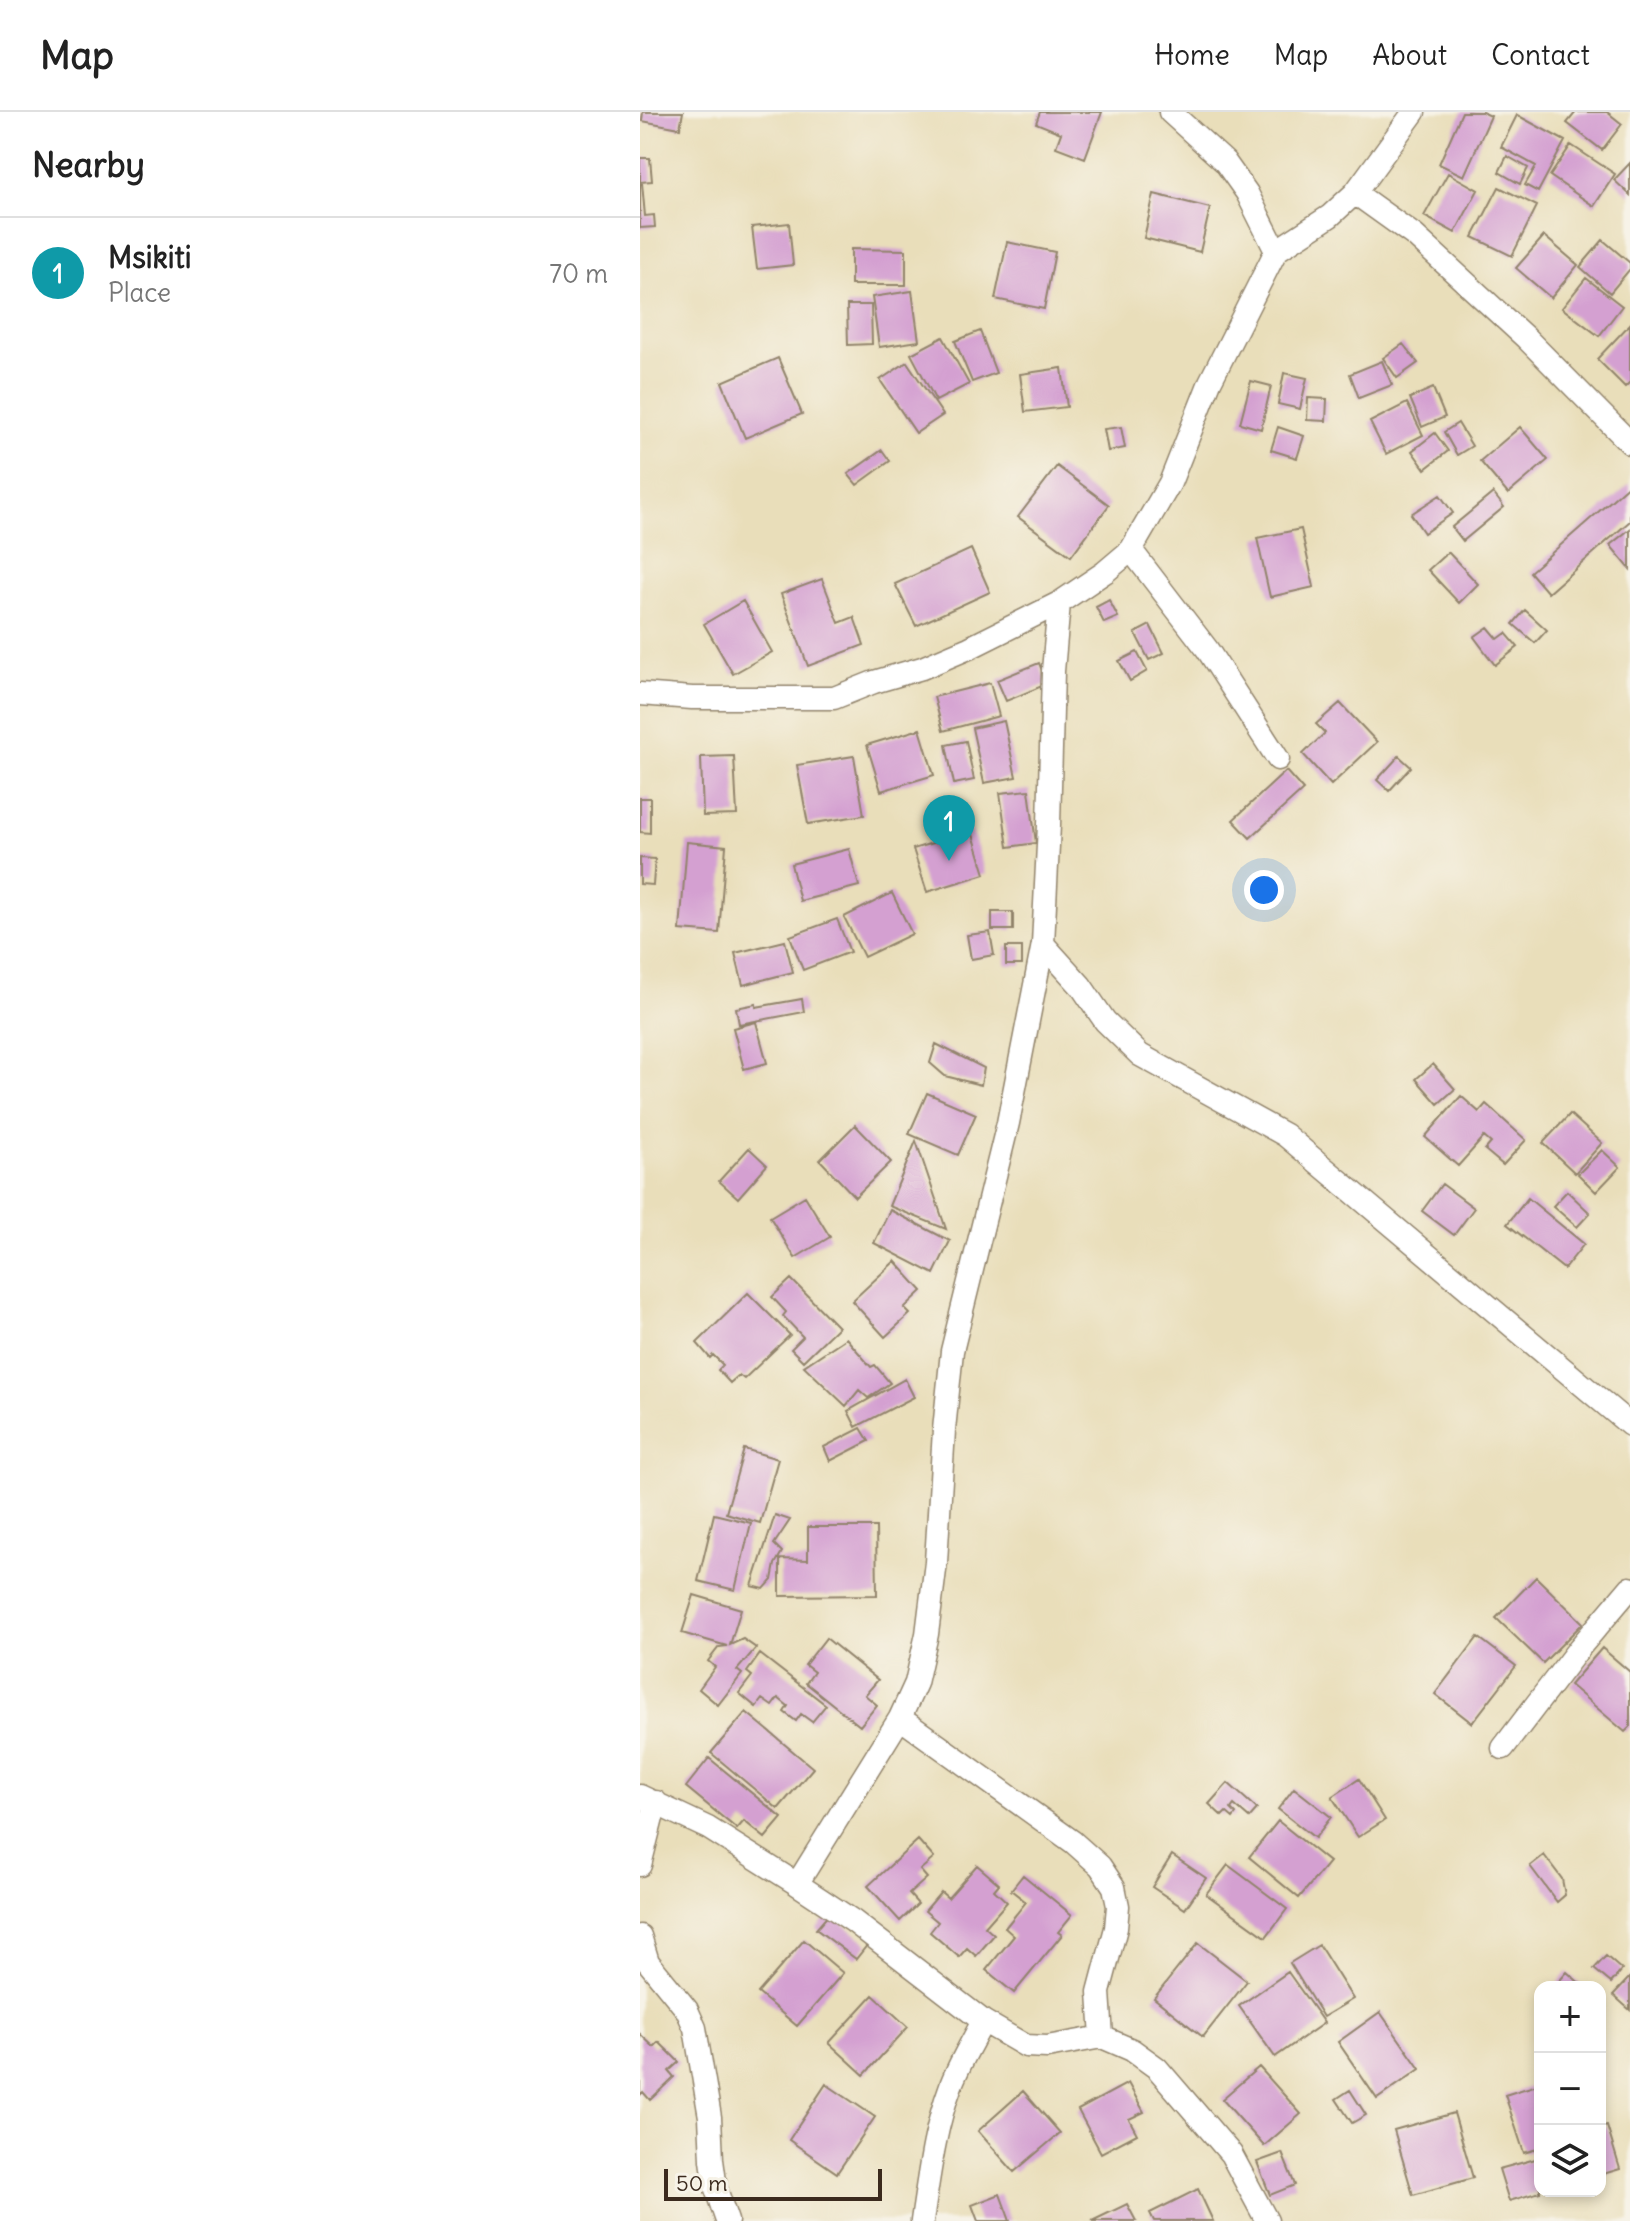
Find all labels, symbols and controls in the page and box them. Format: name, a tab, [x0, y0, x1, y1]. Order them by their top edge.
text: Map	[40, 32, 114, 79]
text: Home	[1154, 37, 1230, 73]
text: Map	[1274, 37, 1328, 73]
text: About	[1372, 37, 1447, 73]
text: Contact	[1491, 37, 1590, 73]
text: Nearby	[32, 143, 145, 186]
text: Msikiti	[108, 238, 191, 276]
text: 1	[53, 257, 63, 290]
text: 70 m	[549, 257, 608, 290]
text: Place	[108, 276, 171, 309]
pin: 1	[923, 795, 975, 861]
your location	[1244, 870, 1284, 910]
map controls	[1534, 1981, 1606, 2197]
button: +	[1534, 1981, 1606, 2053]
button: −	[1534, 2053, 1606, 2125]
button: layers	[1534, 2125, 1606, 2197]
scale bar	[664, 2165, 882, 2201]
text: 50 m	[676, 2169, 728, 2197]

